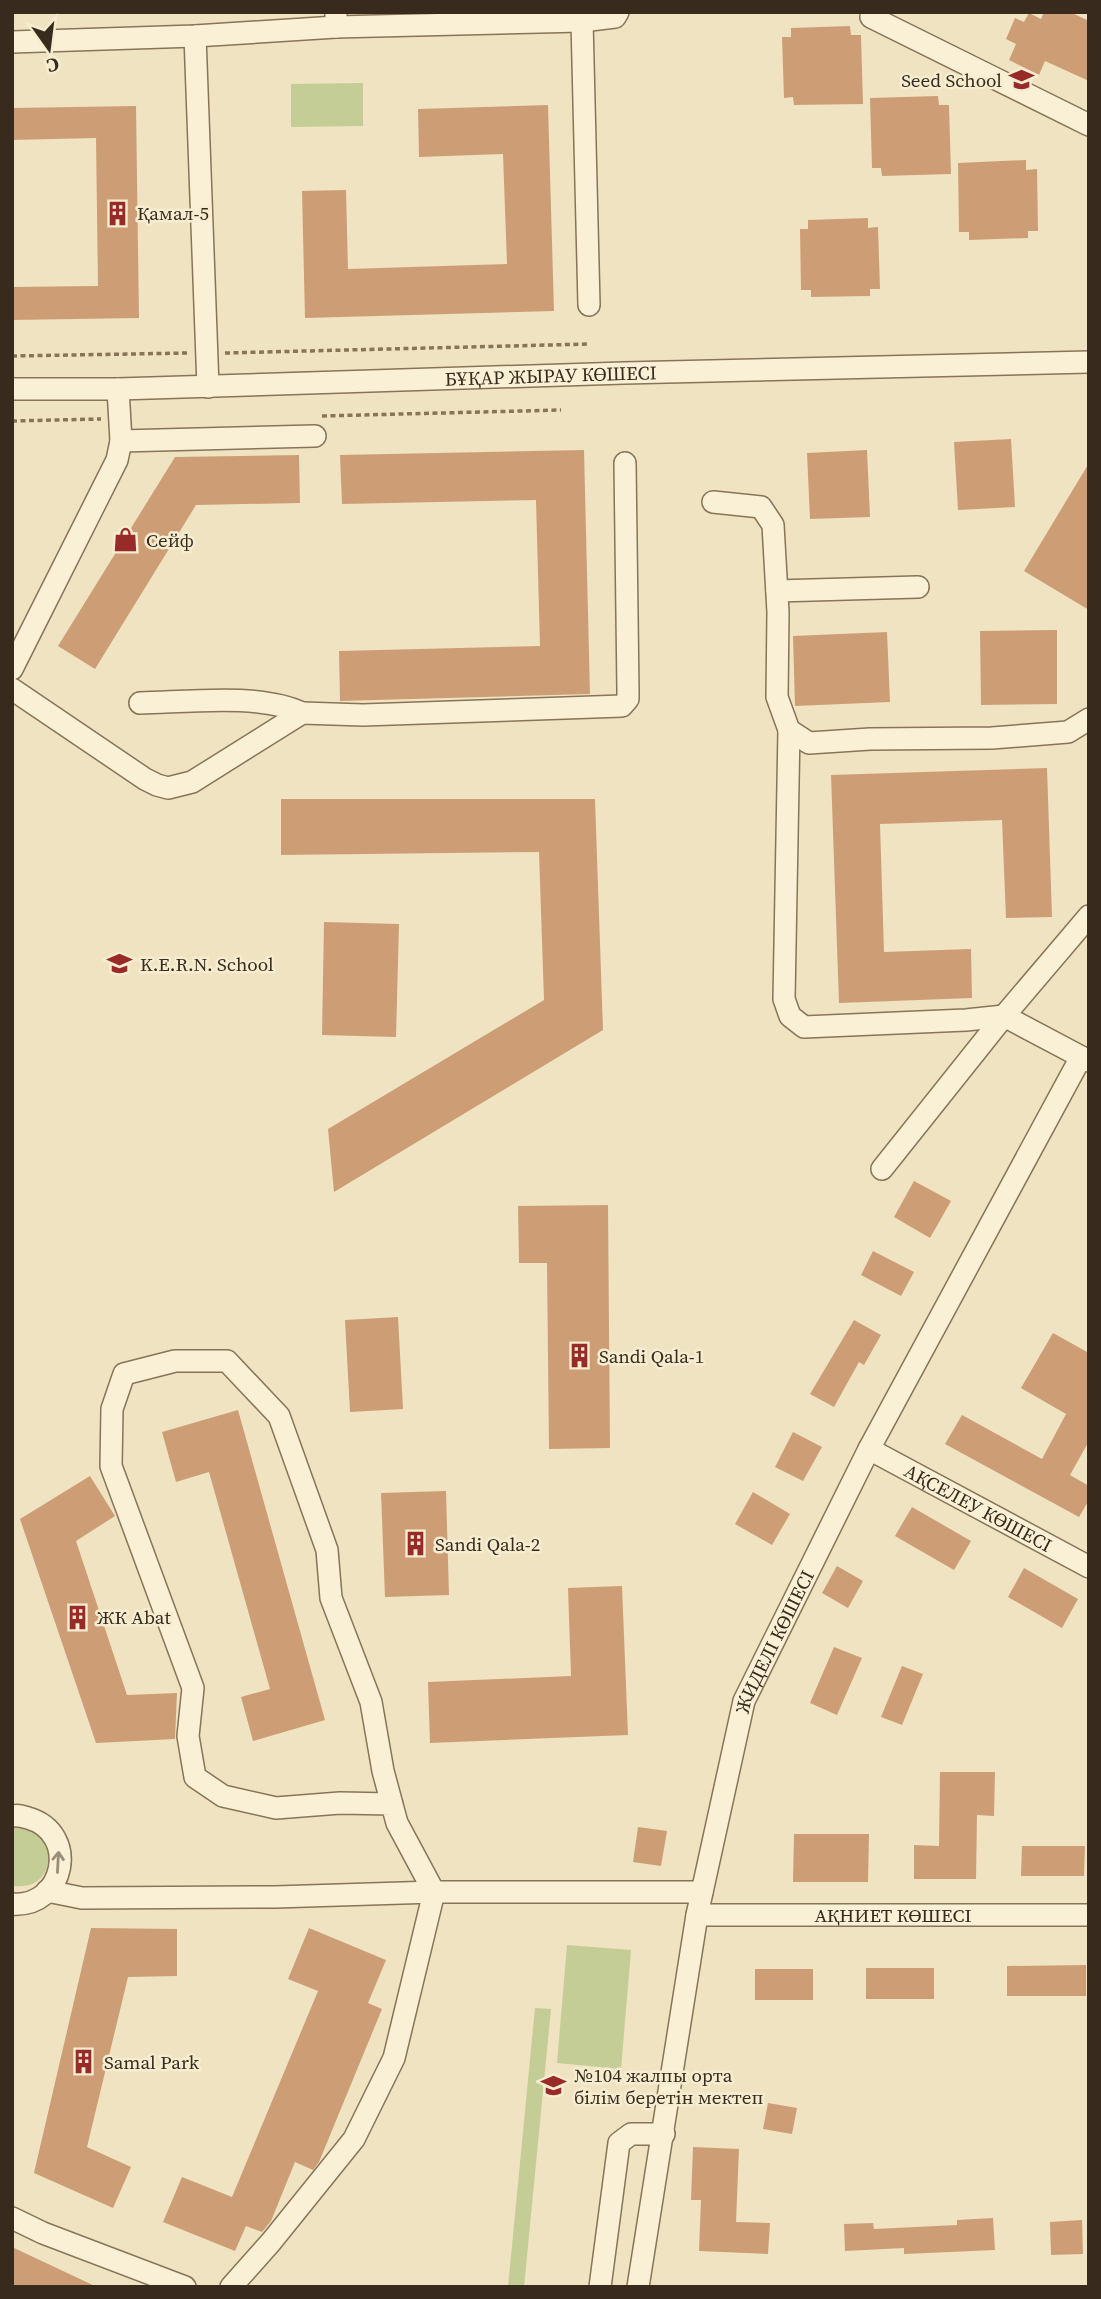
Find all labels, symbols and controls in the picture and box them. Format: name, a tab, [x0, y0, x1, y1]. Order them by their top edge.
north arrow	[14, 14, 84, 84]
text: С	[44, 51, 62, 80]
school or university icon: Seed School	[1008, 66, 1036, 94]
place label: Seed School	[901, 67, 1002, 93]
building icon: Қамал-5	[103, 199, 131, 227]
place label: Қамал-5	[137, 200, 209, 226]
street label: БҰҚАР ЖЫРАУ КӨШЕСІ	[445, 359, 657, 392]
shop icon: Сейф	[112, 526, 140, 554]
place label: Сейф	[146, 527, 194, 553]
school or university icon: K.E.R.N. School	[106, 950, 134, 978]
place label: K.E.R.N. School	[140, 951, 274, 977]
building icon: Sandi Qala-1	[565, 1342, 593, 1370]
place label: Sandi Qala-1	[599, 1343, 704, 1369]
street label: АҚСЕЛЕУ КӨШЕСІ	[900, 1457, 1057, 1558]
building icon: Sandi Qala-2	[401, 1530, 429, 1558]
place label: Sandi Qala-2	[435, 1531, 540, 1557]
street label: ЖИДЕЛІ КӨШЕСІ	[729, 1566, 820, 1716]
building icon: ЖК Abat	[63, 1603, 91, 1631]
place label: ЖК Abat	[97, 1604, 172, 1630]
one-way arrow	[52, 1851, 65, 1874]
street label: АҚНИЕТ КӨШЕСІ	[814, 1902, 972, 1928]
building icon: Samal Park	[70, 2048, 98, 2076]
place label: Samal Park	[104, 2049, 200, 2075]
place label: №104 жалпы орта білім беретін мектеп	[574, 2062, 763, 2110]
school or university icon: №104 жалпы орта білім беретін мектеп	[540, 2072, 568, 2100]

